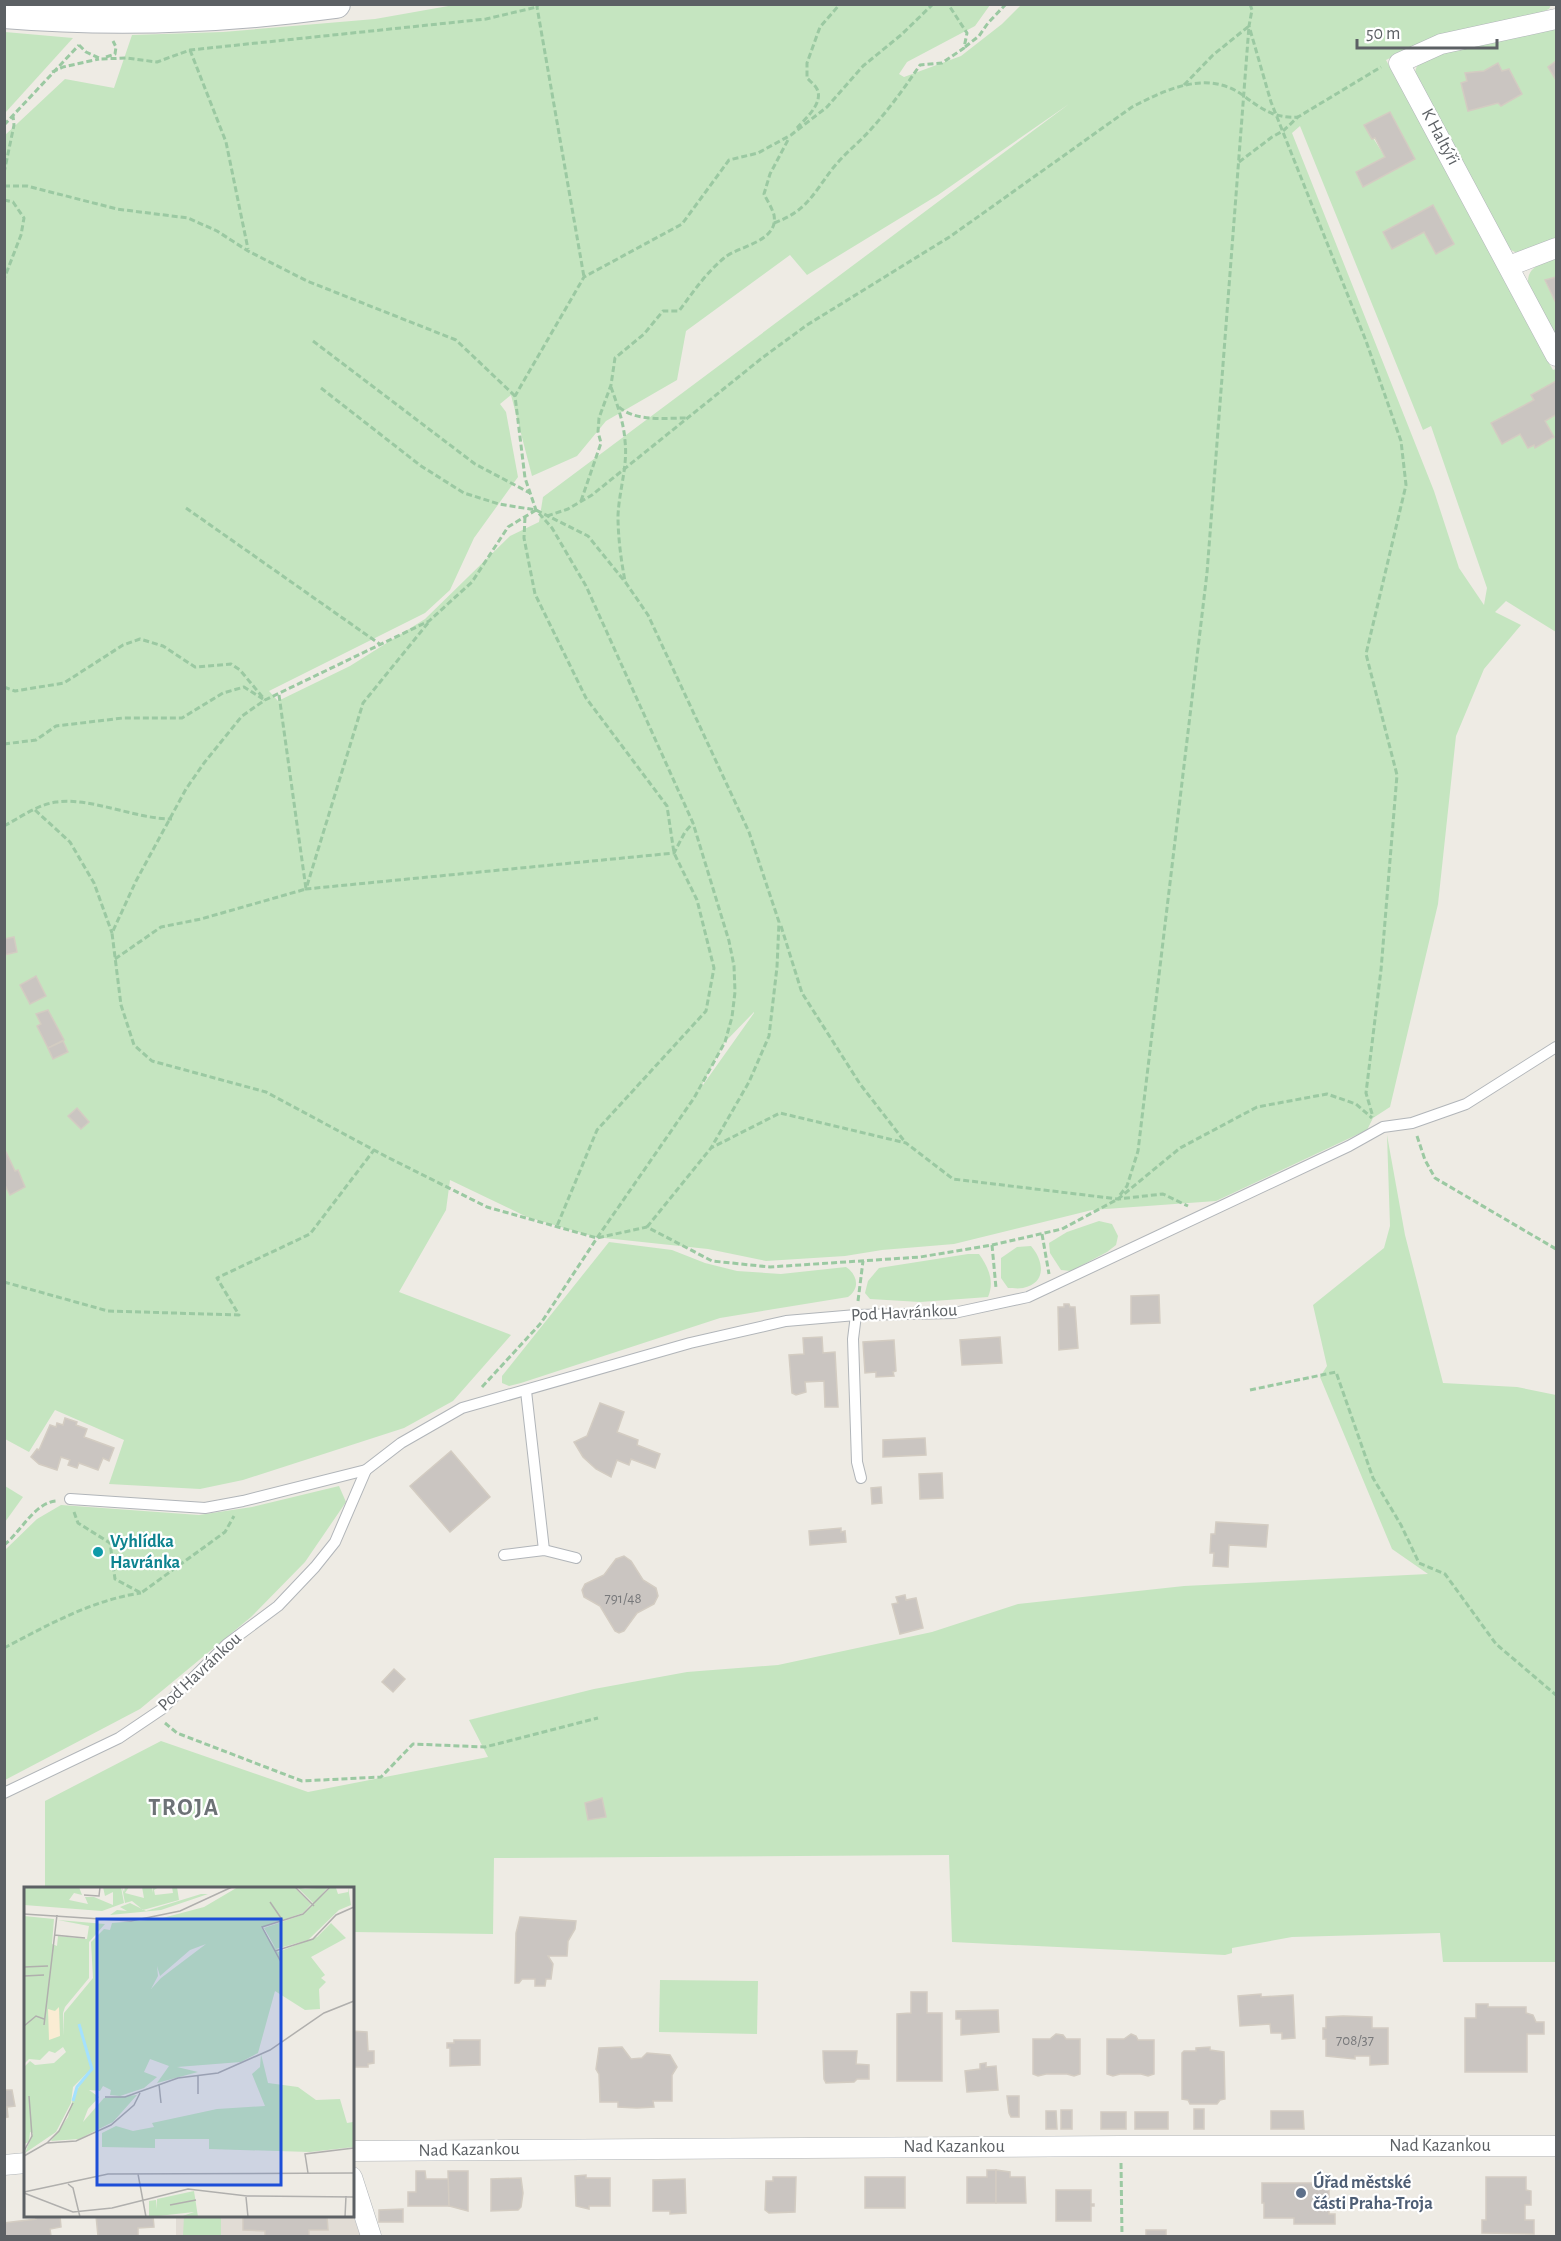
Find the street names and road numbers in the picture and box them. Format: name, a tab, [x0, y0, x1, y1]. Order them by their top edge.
street label: K Haltýři	[1418, 106, 1462, 168]
street label: Pod Havránkou	[850, 1301, 958, 1325]
street label: Pod Havránkou	[155, 1629, 245, 1715]
street label: Nad Kazankou	[1389, 2137, 1491, 2155]
street label: Nad Kazankou	[903, 2138, 1005, 2156]
street label: Nad Kazankou	[418, 2140, 520, 2160]

